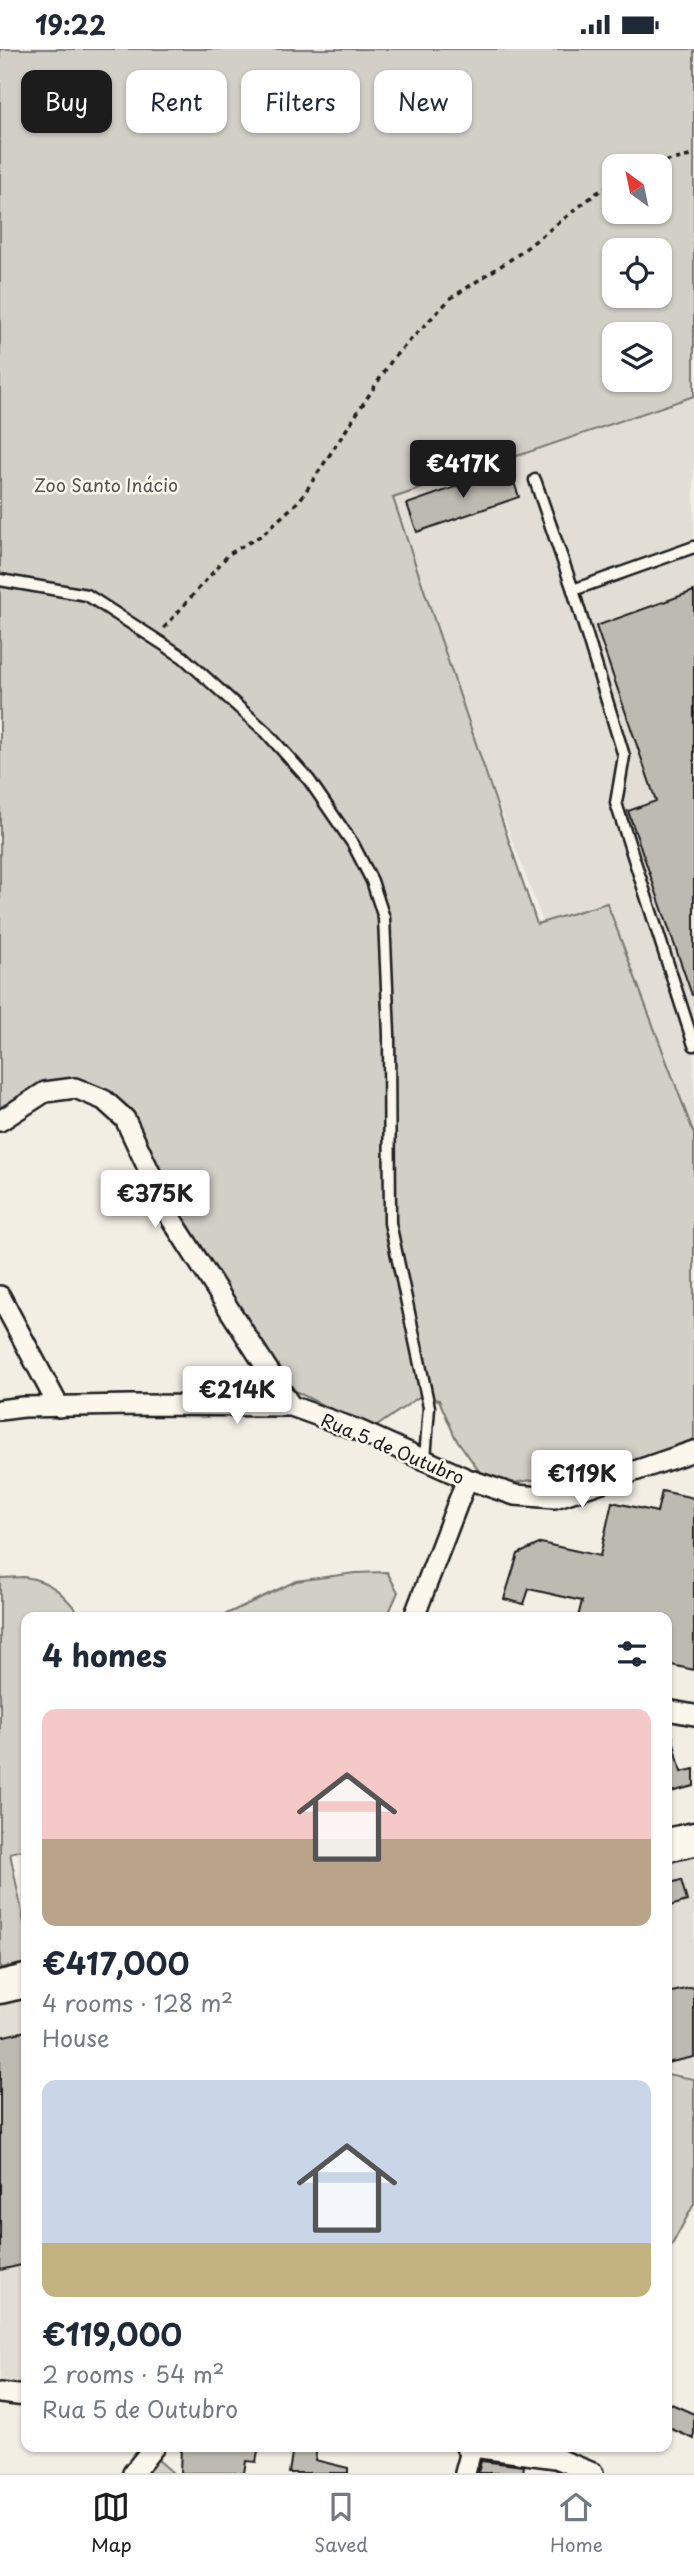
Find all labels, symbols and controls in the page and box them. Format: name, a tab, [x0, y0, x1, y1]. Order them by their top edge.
text: 19:22	[35, 5, 106, 44]
chip: Buy	[21, 70, 112, 133]
chip: Rent	[126, 70, 227, 133]
chip: Filters	[241, 70, 360, 133]
chip: New	[374, 70, 472, 133]
north arrow	[602, 154, 672, 224]
map controls	[602, 154, 672, 392]
button: locate	[602, 238, 672, 308]
button: layers	[602, 322, 672, 392]
pin: €417K	[414, 441, 512, 500]
text: €417K	[426, 445, 500, 480]
park label: Zoo Santo Inácio	[34, 471, 178, 498]
pin: €375K	[106, 1171, 204, 1230]
text: €375K	[117, 1175, 193, 1210]
pin: €214K	[188, 1367, 286, 1426]
text: €214K	[199, 1371, 275, 1406]
street label: Rua 5 de Outubro	[317, 1406, 469, 1490]
pin: €119K	[533, 1451, 631, 1510]
text: €119K	[547, 1455, 617, 1490]
text: 4 homes	[42, 1632, 167, 1677]
icon: filters	[613, 1635, 651, 1673]
icon: home	[284, 1754, 410, 1880]
text: €417,000	[42, 1940, 189, 1985]
text: 4 rooms · 128 m²	[42, 1985, 233, 2020]
text: House	[42, 2020, 109, 2055]
icon: home	[284, 2125, 410, 2251]
text: €119,000	[42, 2311, 182, 2356]
text: 2 rooms · 54 m²	[42, 2356, 225, 2391]
text: Rua 5 de Outubro	[42, 2391, 238, 2426]
tab: Map	[91, 2488, 132, 2558]
tab: Saved	[314, 2488, 368, 2558]
tab: Home	[550, 2488, 603, 2558]

